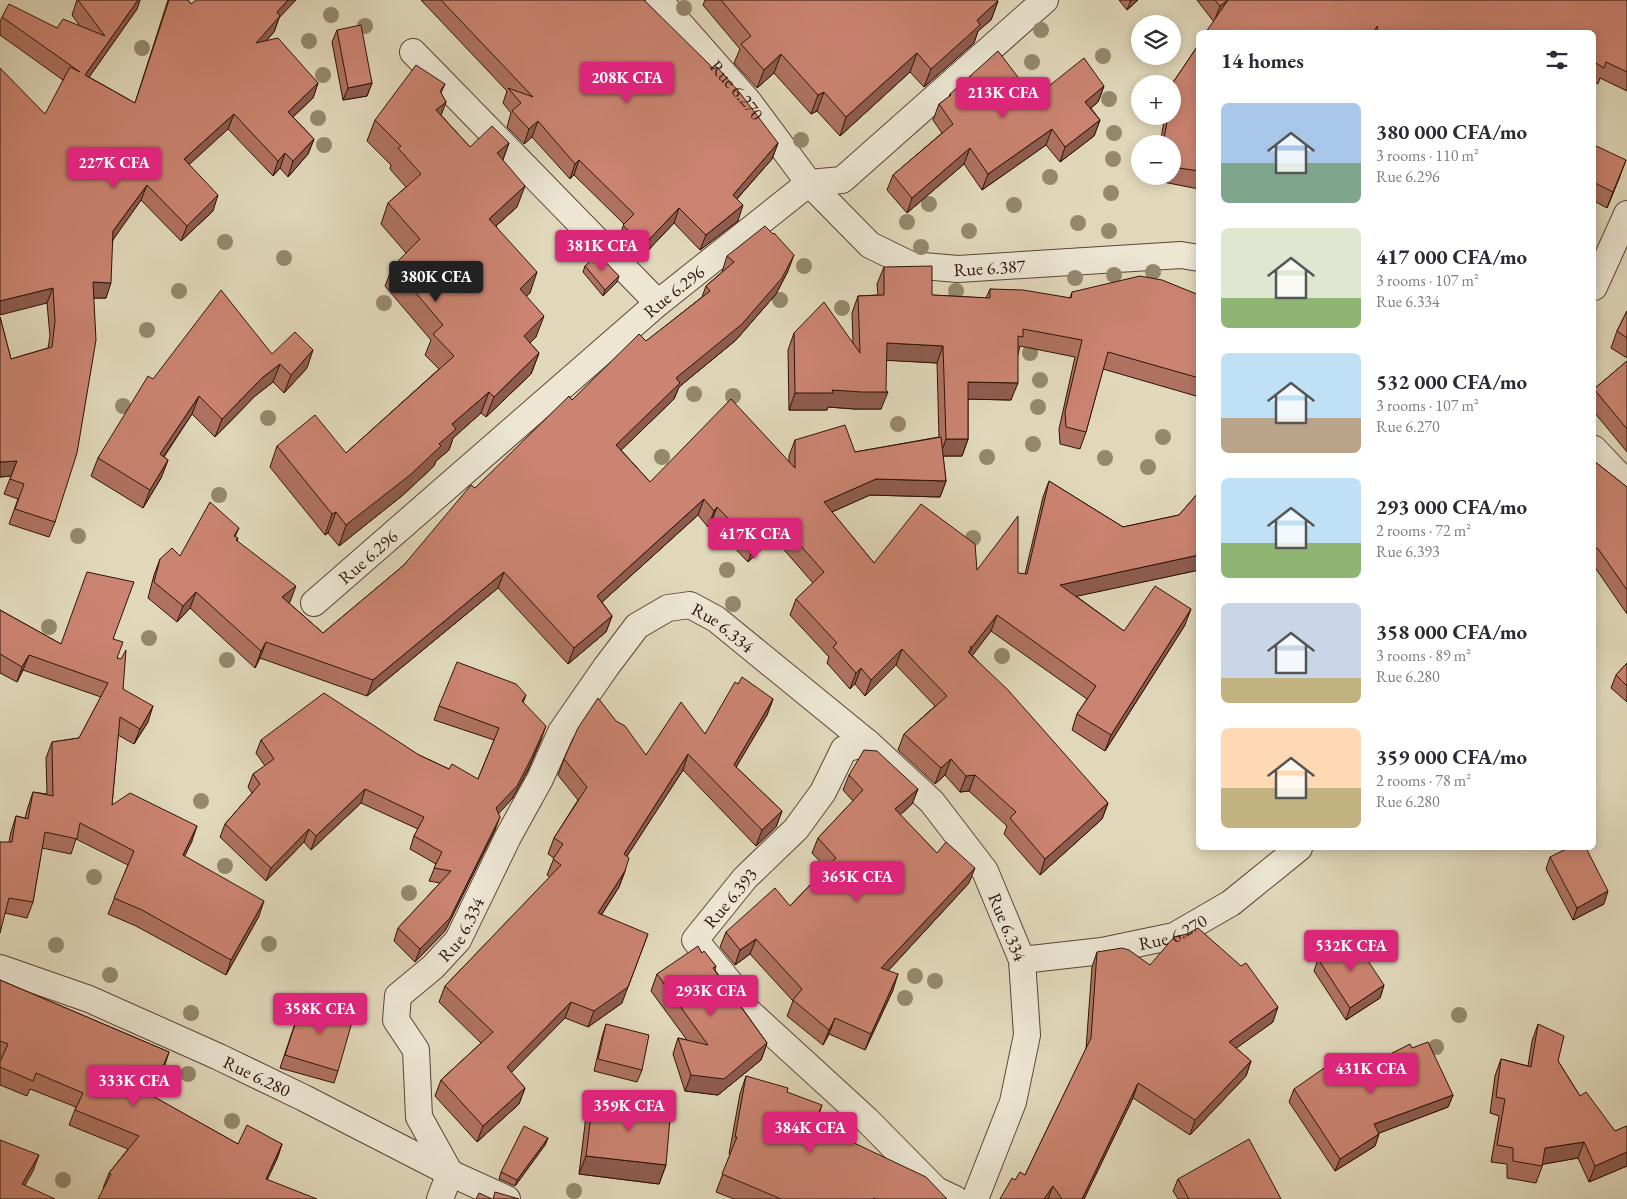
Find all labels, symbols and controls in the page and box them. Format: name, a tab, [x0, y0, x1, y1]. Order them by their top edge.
map controls	[1131, 15, 1181, 185]
button: layers	[1131, 15, 1181, 65]
icon: filters	[1543, 46, 1571, 74]
text: 14 homes	[1221, 47, 1304, 74]
street label: Rue 6.270	[705, 55, 770, 124]
pin: 208K CFA	[575, 62, 679, 104]
text: 208K CFA	[591, 67, 663, 88]
button: +	[1131, 75, 1181, 125]
pin: 213K CFA	[951, 76, 1055, 119]
text: 213K CFA	[967, 82, 1039, 103]
text: 380 000 CFA/mo	[1376, 118, 1527, 145]
icon: home	[1261, 123, 1321, 183]
button: −	[1131, 135, 1181, 185]
text: 3 rooms · 110 m²	[1376, 145, 1479, 166]
pin: 227K CFA	[62, 146, 166, 189]
text: 227K CFA	[78, 152, 150, 173]
text: Rue 6.296	[1376, 166, 1440, 187]
pin: 381K CFA	[550, 230, 654, 272]
text: 381K CFA	[566, 235, 638, 256]
text: 417 000 CFA/mo	[1376, 243, 1527, 270]
icon: home	[1261, 248, 1321, 308]
street label: Rue 6.387	[953, 253, 1026, 281]
street label: Rue 6.296	[638, 259, 709, 322]
pin: 380K CFA	[384, 260, 488, 303]
text: 380K CFA	[400, 266, 472, 287]
text: 3 rooms · 107 m²	[1376, 270, 1479, 291]
text: Rue 6.334	[1376, 291, 1440, 312]
text: 532 000 CFA/mo	[1376, 368, 1527, 395]
icon: home	[1261, 373, 1321, 433]
text: 3 rooms · 107 m²	[1376, 395, 1479, 416]
text: Rue 6.270	[1376, 416, 1440, 437]
text: 293 000 CFA/mo	[1376, 493, 1527, 520]
icon: home	[1261, 498, 1321, 558]
pin: 417K CFA	[703, 518, 807, 560]
text: 2 rooms · 72 m²	[1376, 520, 1471, 541]
text: 417K CFA	[719, 523, 791, 544]
street label: Rue 6.296	[333, 524, 402, 589]
text: Rue 6.393	[1376, 541, 1440, 562]
street label: Rue 6.334	[688, 597, 759, 657]
text: 358 000 CFA/mo	[1376, 618, 1527, 645]
icon: home	[1261, 623, 1321, 683]
text: 3 rooms · 89 m²	[1376, 645, 1471, 666]
text: Rue 6.280	[1376, 666, 1440, 687]
text: 359 000 CFA/mo	[1376, 743, 1527, 770]
icon: home	[1261, 748, 1321, 808]
text: 2 rooms · 78 m²	[1376, 770, 1471, 791]
text: Rue 6.280	[1376, 791, 1440, 812]
pin: 365K CFA	[805, 860, 909, 903]
street label: Rue 6.393	[698, 863, 762, 933]
text: 365K CFA	[821, 866, 893, 887]
street label: Rue 6.334	[984, 889, 1033, 964]
street label: Rue 6.334	[432, 893, 489, 966]
street label: Rue 6.270	[1137, 908, 1211, 955]
pin: 532K CFA	[1299, 930, 1403, 972]
text: 532K CFA	[1315, 935, 1387, 956]
pin: 293K CFA	[659, 974, 763, 1017]
text: 293K CFA	[675, 980, 747, 1001]
pin: 358K CFA	[268, 992, 372, 1035]
text: 358K CFA	[284, 998, 356, 1019]
street label: Rue 6.280	[220, 1049, 295, 1102]
pin: 431K CFA	[1319, 1052, 1423, 1095]
text: 431K CFA	[1335, 1058, 1407, 1079]
pin: 333K CFA	[82, 1064, 186, 1107]
text: 333K CFA	[98, 1070, 170, 1091]
pin: 359K CFA	[577, 1090, 681, 1132]
text: 359K CFA	[593, 1095, 665, 1116]
pin: 384K CFA	[758, 1112, 862, 1154]
text: 384K CFA	[774, 1117, 846, 1138]

